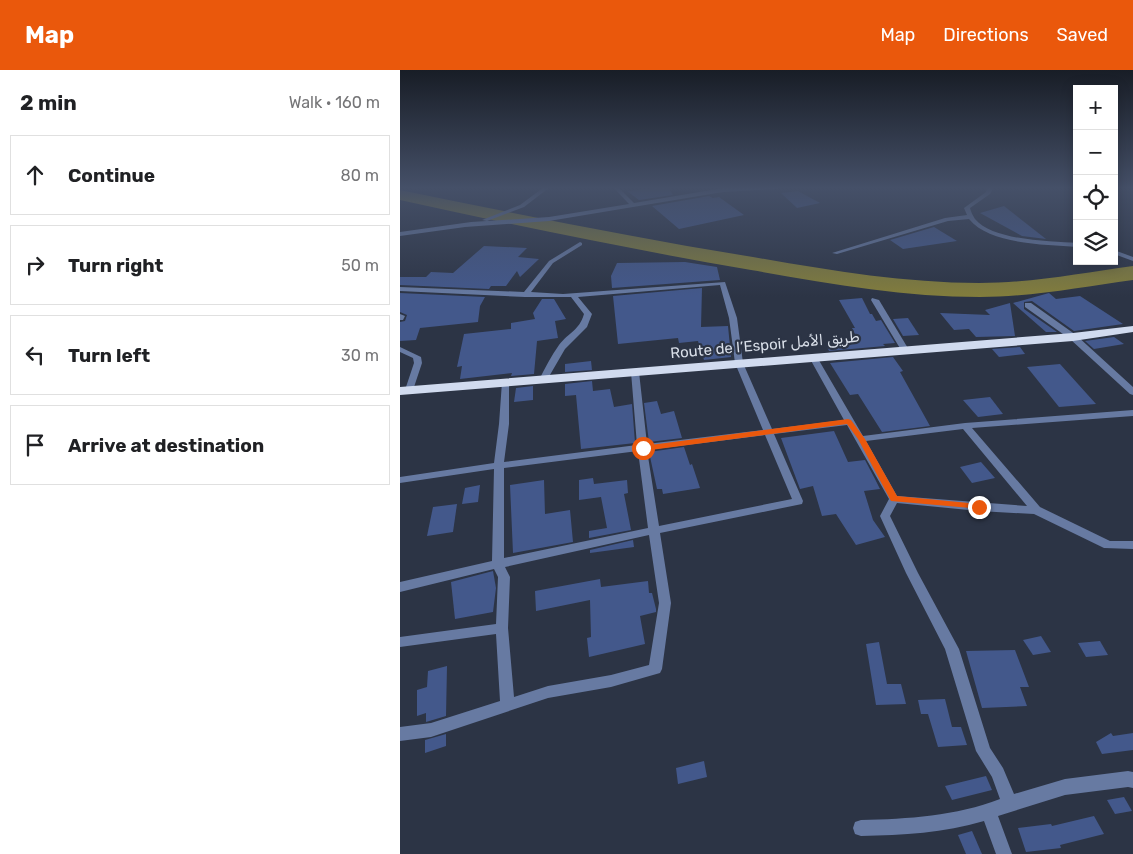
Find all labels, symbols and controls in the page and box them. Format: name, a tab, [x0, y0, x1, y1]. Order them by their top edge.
text: Map	[25, 21, 74, 49]
text: Map	[880, 24, 915, 46]
text: Directions	[943, 24, 1029, 46]
text: Saved	[1057, 24, 1108, 46]
map controls	[1073, 85, 1118, 265]
button: +	[1073, 85, 1118, 130]
text: 2 min	[20, 90, 77, 115]
text: Walk · 160 m	[289, 93, 380, 112]
button: −	[1073, 130, 1118, 175]
icon: ahead	[21, 161, 49, 189]
text: Continue	[68, 164, 155, 187]
text: 80 m	[341, 166, 379, 185]
button: locate	[1073, 175, 1118, 220]
button: layers	[1073, 220, 1118, 265]
icon: right	[21, 251, 49, 279]
text: Turn right	[68, 254, 163, 277]
text: 50 m	[341, 256, 379, 275]
street label: Route de l’Espoir طريق الأمل	[670, 328, 860, 362]
icon: left	[21, 341, 49, 369]
text: Turn left	[68, 344, 150, 367]
text: 30 m	[341, 346, 379, 365]
icon: arrive	[21, 431, 49, 459]
text: Arrive at destination	[68, 434, 264, 457]
route start	[632, 437, 655, 460]
route end	[968, 496, 991, 519]

